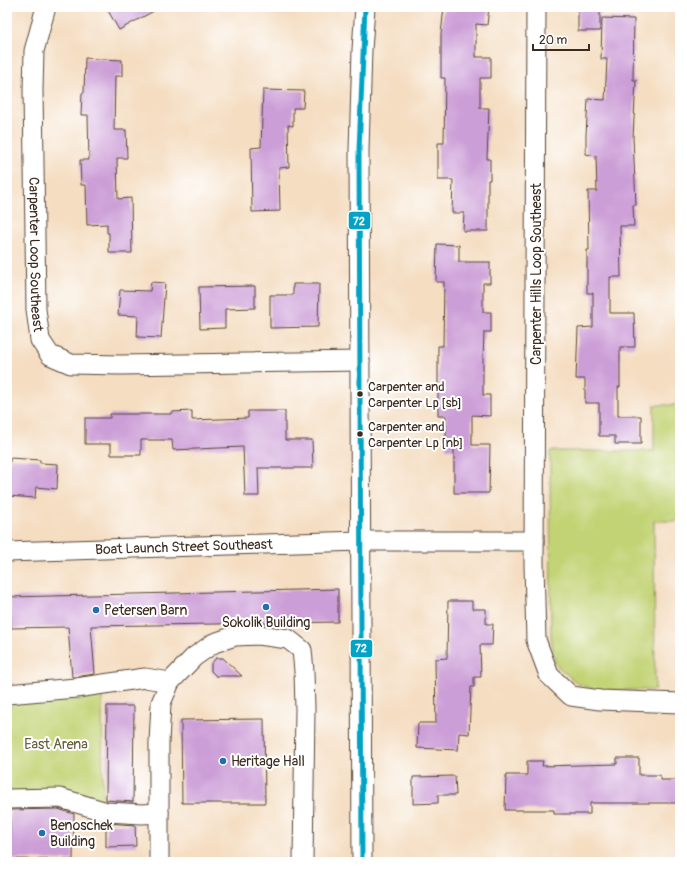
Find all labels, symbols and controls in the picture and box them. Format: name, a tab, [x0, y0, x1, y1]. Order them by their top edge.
scale bar	[533, 26, 589, 52]
text: 20 m	[539, 33, 568, 48]
street label: Carpenter Loop Southeast	[26, 177, 47, 333]
street label: Carpenter Hills Loop Southeast	[528, 183, 545, 365]
line badge: 72	[348, 211, 371, 230]
text: 72	[353, 215, 365, 228]
place label: Carpenter and Carpenter Lp [sb]	[368, 379, 462, 411]
marker: Carpenter and Carpenter Lp [sb]	[355, 389, 365, 399]
place label: Carpenter and Carpenter Lp [nb]	[368, 419, 463, 451]
marker: Carpenter and Carpenter Lp [nb]	[355, 429, 365, 439]
street label: Boat Launch Street Southeast	[95, 535, 273, 558]
place label: Petersen Barn	[104, 602, 187, 619]
marker: Sokolik Building	[261, 602, 271, 612]
marker: Petersen Barn	[91, 605, 101, 615]
place label: Sokolik Building	[222, 614, 310, 631]
line badge: 72	[350, 639, 373, 658]
text: 72	[355, 642, 367, 655]
park label: East Arena	[24, 736, 88, 753]
place label: Heritage Hall	[231, 753, 305, 770]
marker: Heritage Hall	[218, 756, 228, 766]
place label: Benoschek Building	[50, 817, 113, 850]
marker: Benoschek Building	[37, 828, 47, 838]

